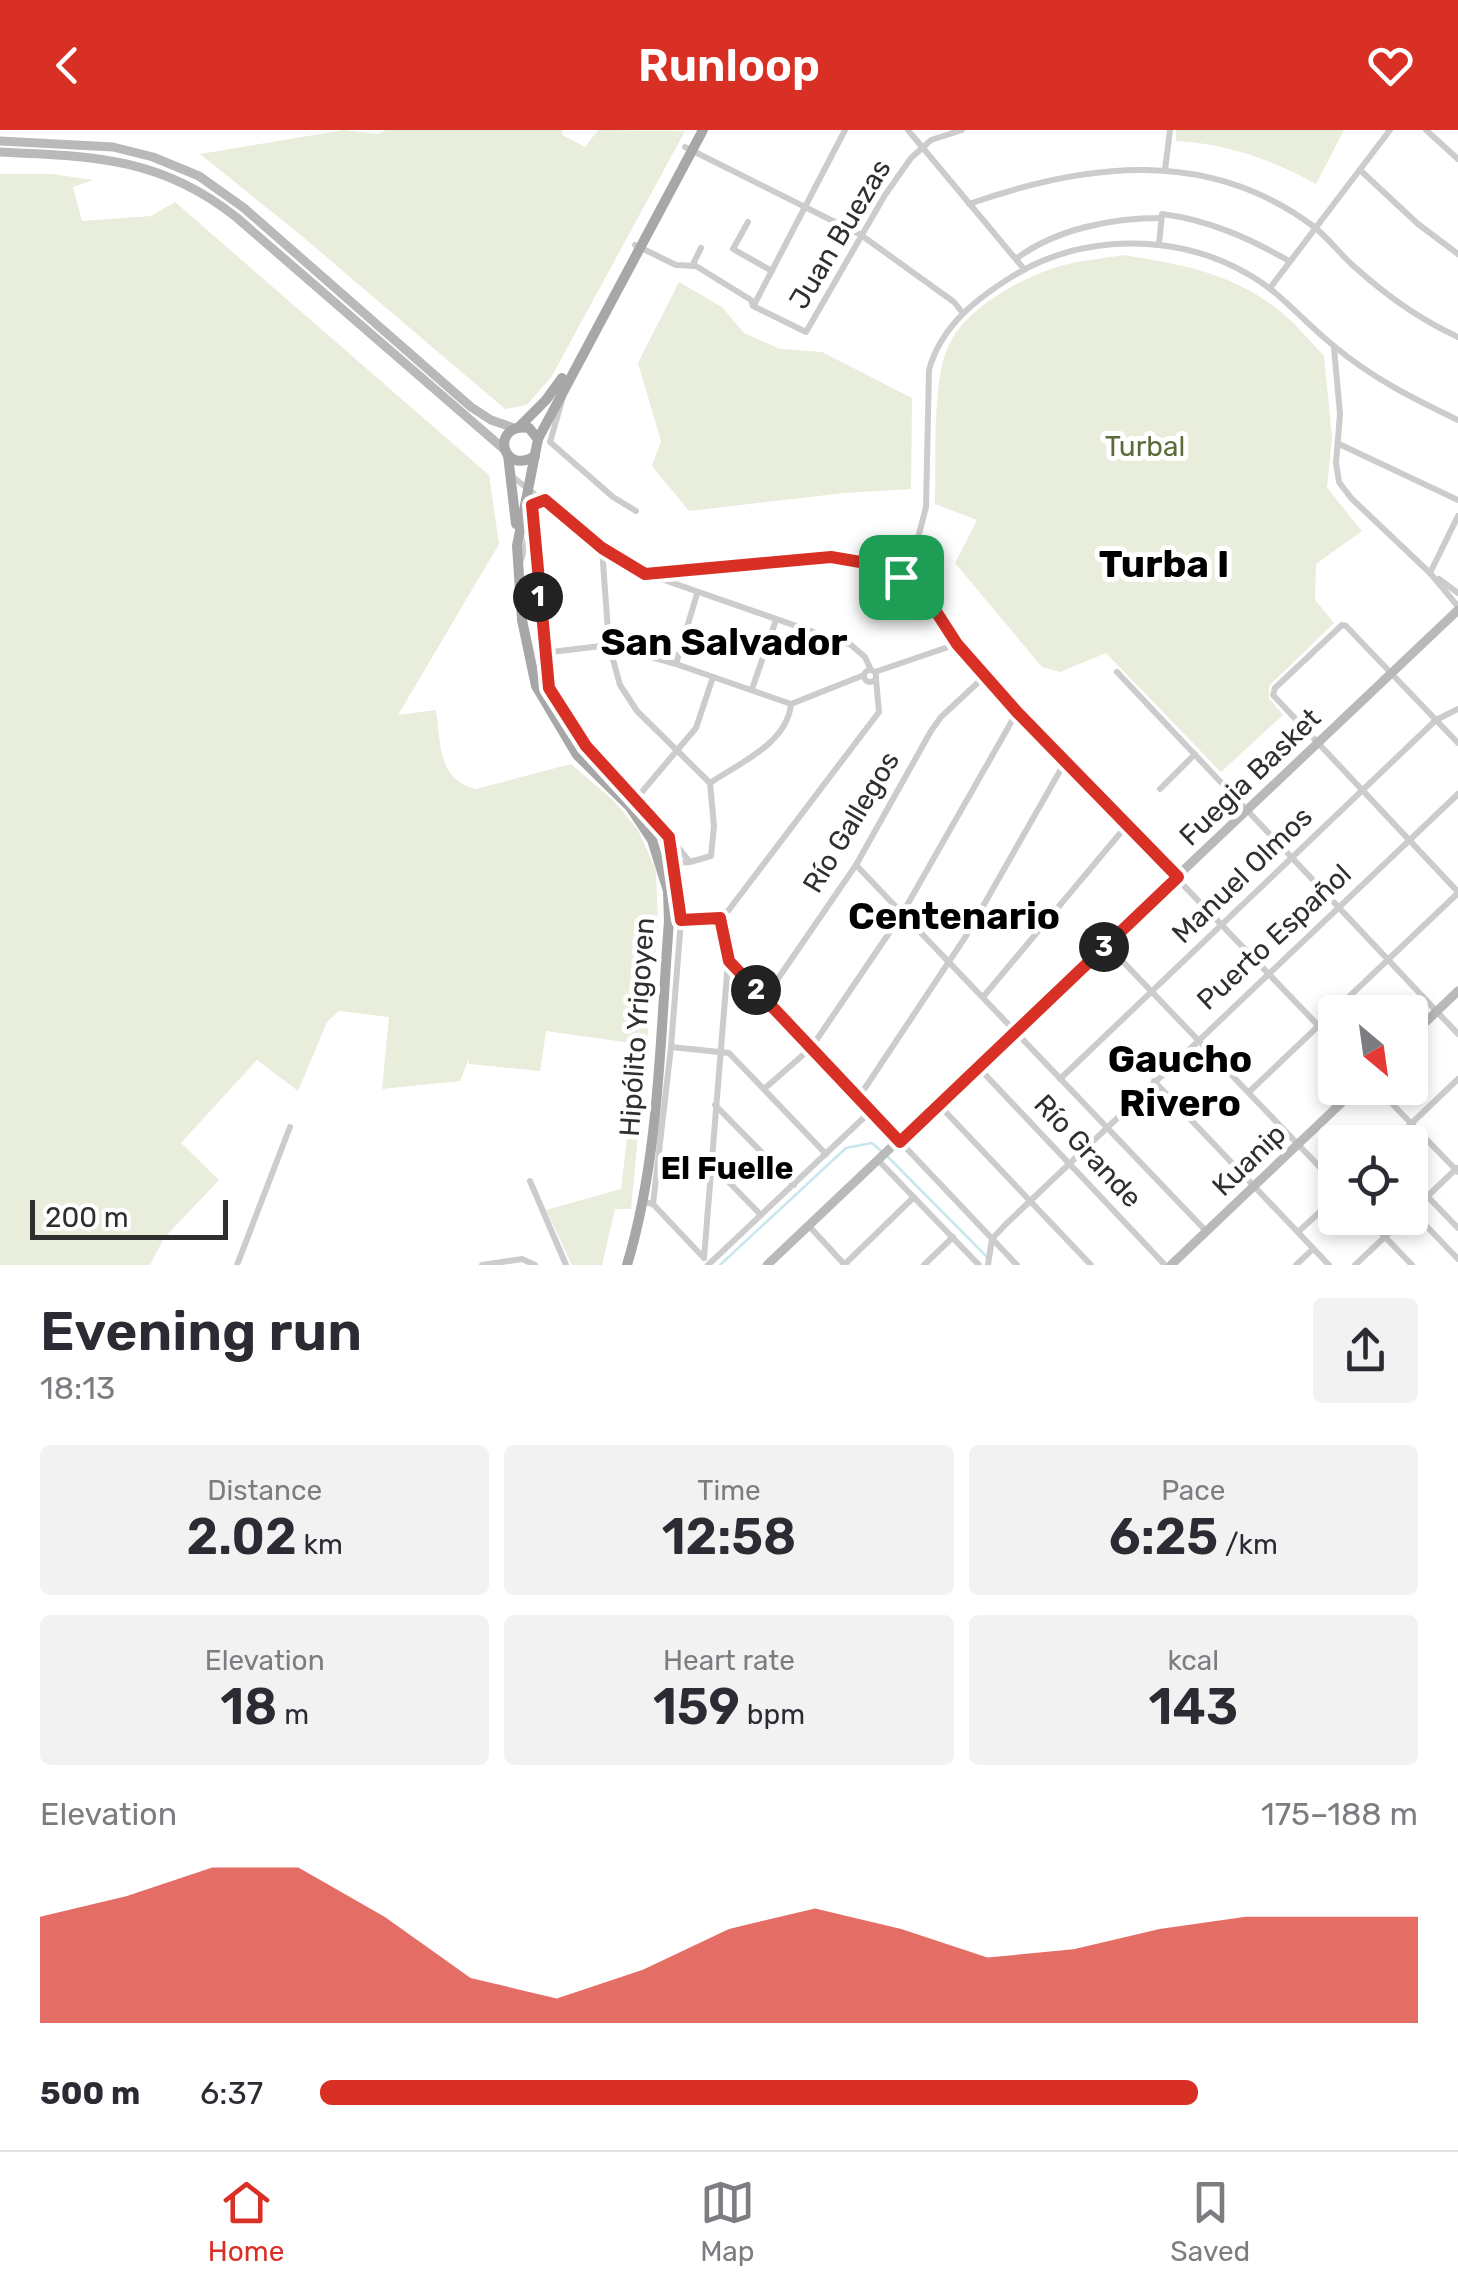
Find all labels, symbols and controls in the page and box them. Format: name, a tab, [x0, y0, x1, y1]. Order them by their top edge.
icon: back	[40, 38, 95, 93]
icon: heart	[1363, 38, 1418, 93]
text: Runloop	[638, 39, 820, 92]
street label: Juan Buezas	[782, 153, 898, 315]
park label: Turbal	[1105, 430, 1185, 463]
pin	[859, 535, 944, 620]
district label: Turba I	[1099, 541, 1229, 587]
icon: arrive	[874, 550, 929, 605]
pin: 1	[513, 572, 563, 622]
text: 1	[531, 580, 545, 613]
district label: San Salvador	[600, 619, 848, 665]
street label: Fuegia Basket	[1173, 701, 1327, 852]
street label: Río Gallegos	[796, 745, 906, 899]
street label: Manuel Olmos	[1165, 800, 1319, 950]
street label: Puerto Español	[1190, 857, 1358, 1017]
district label: Centenario	[848, 893, 1060, 939]
street label: Hipólito Yrigoyen	[613, 916, 661, 1138]
pin: 3	[1079, 922, 1129, 972]
text: 3	[1095, 930, 1113, 963]
pin: 2	[731, 965, 781, 1015]
text: 2	[747, 973, 765, 1006]
north arrow	[1318, 995, 1428, 1105]
map controls	[1318, 995, 1428, 1235]
district label: Gaucho Rivero	[1108, 1036, 1252, 1126]
street label: Río Grande	[1027, 1088, 1149, 1214]
street label: Kuanip	[1206, 1117, 1292, 1203]
button: locate	[1318, 1125, 1428, 1235]
district label: El Fuelle	[661, 1149, 793, 1187]
scale bar	[30, 1195, 228, 1240]
text: 200 m	[45, 1201, 129, 1234]
button: share	[1313, 1298, 1418, 1403]
text: Evening run	[40, 1299, 362, 1364]
text: 18:13	[40, 1369, 115, 1407]
text: Distance	[207, 1474, 322, 1507]
text: Time	[697, 1474, 761, 1507]
text: Pace	[1161, 1474, 1225, 1507]
text: 2.02	[186, 1507, 297, 1567]
text: 12:58	[662, 1507, 796, 1567]
text: 6:25	[1109, 1507, 1218, 1567]
text: km	[297, 1528, 343, 1561]
text: /km	[1218, 1528, 1278, 1561]
text: Elevation	[205, 1644, 325, 1677]
text: Heart rate	[663, 1644, 795, 1677]
text: kcal	[1168, 1644, 1219, 1677]
text: 18	[220, 1677, 277, 1737]
text: 159	[653, 1677, 740, 1737]
text: 143	[1149, 1677, 1238, 1737]
text: m	[277, 1698, 309, 1731]
text: bpm	[740, 1698, 805, 1731]
text: Elevation	[40, 1795, 177, 1833]
text: 175–188 m	[1261, 1795, 1418, 1833]
text: 500 m	[40, 2074, 140, 2112]
text: 6:37	[200, 2074, 263, 2112]
tab: Home	[208, 2175, 284, 2268]
tab: Map	[700, 2175, 755, 2268]
tab: Saved	[1170, 2175, 1250, 2268]

